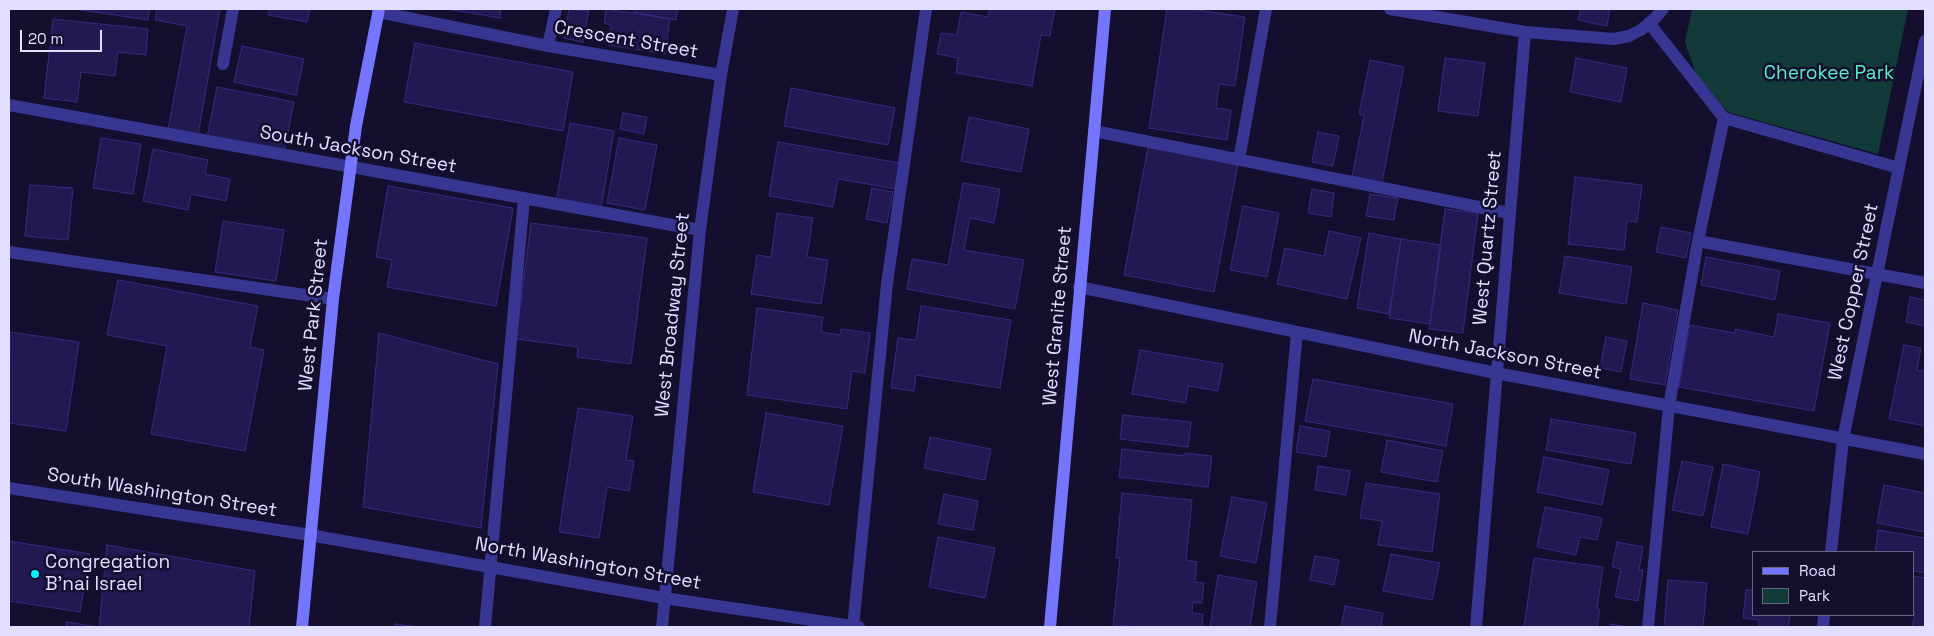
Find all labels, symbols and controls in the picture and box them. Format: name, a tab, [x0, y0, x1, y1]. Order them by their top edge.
street label: Crescent Street	[552, 16, 700, 64]
scale bar	[22, 20, 105, 52]
text: 20 m	[28, 29, 63, 48]
park label: Cherokee Park	[1764, 63, 1894, 85]
street label: South Jackson Street	[258, 121, 458, 179]
street label: West Quartz Street	[1469, 150, 1507, 326]
street label: West Copper Street	[1824, 201, 1884, 383]
street label: West Broadway Street	[651, 212, 695, 418]
street label: West Granite Street	[1039, 225, 1077, 407]
street label: West Park Street	[295, 237, 333, 393]
street label: North Jackson Street	[1407, 325, 1603, 385]
street label: South Washington Street	[45, 464, 279, 522]
street label: North Washington Street	[473, 533, 703, 595]
legend	[1752, 551, 1914, 616]
place label: Congregation B'nai Israel	[45, 552, 170, 596]
text: Road	[1799, 561, 1836, 580]
marker: Congregation B'nai Israel	[29, 568, 41, 580]
text: Park	[1799, 586, 1830, 605]

